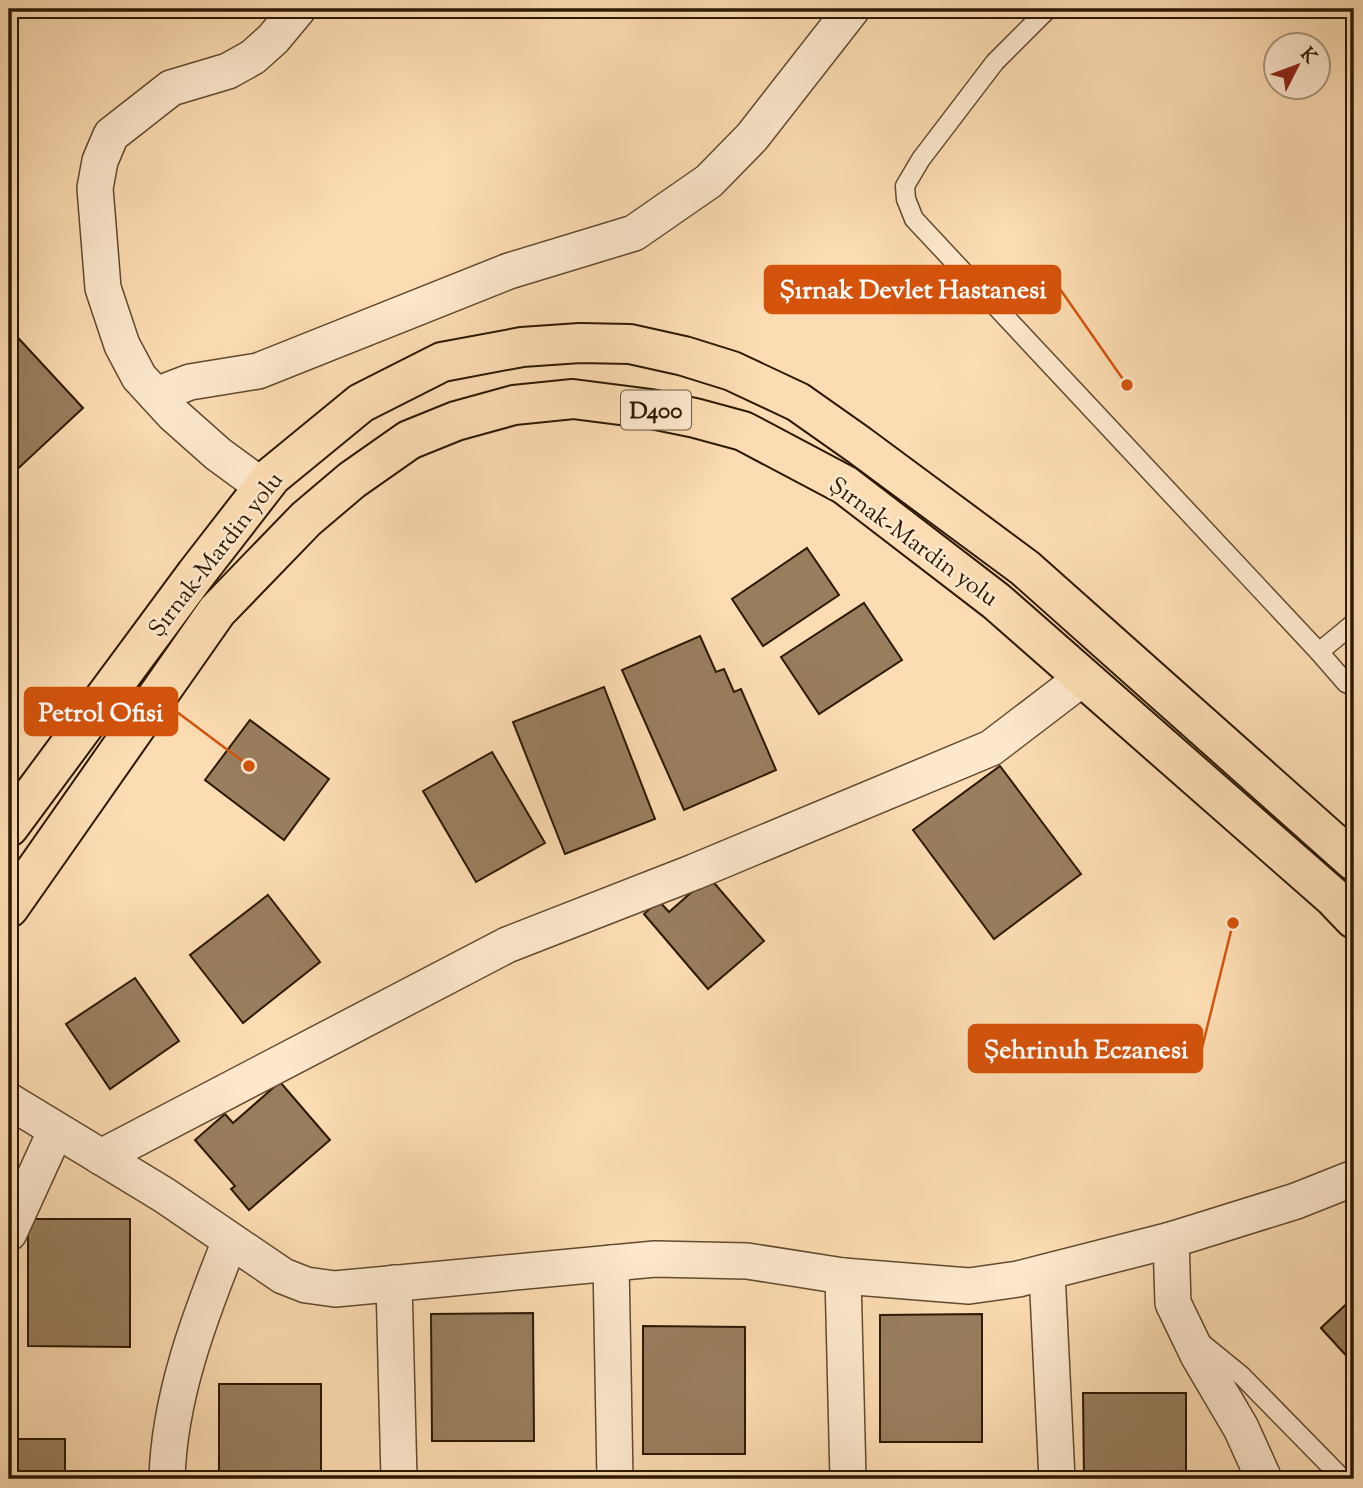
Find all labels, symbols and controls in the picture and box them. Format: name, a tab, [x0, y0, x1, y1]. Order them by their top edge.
north arrow	[1262, 32, 1332, 102]
text: K	[1293, 42, 1323, 71]
callout: Şırnak Devlet Hastanesi	[765, 266, 1060, 313]
text: Şırnak Devlet Hastanesi	[779, 273, 1047, 310]
road number: D400	[621, 390, 691, 430]
street label: Şırnak-Mardin yolu	[141, 465, 292, 645]
street label: Şırnak-Mardin yolu	[821, 470, 1005, 616]
callout: Petrol Ofisi	[25, 688, 177, 735]
text: Petrol Ofisi	[39, 696, 164, 733]
callout: Şehrinuh Eczanesi	[969, 1025, 1202, 1072]
text: Şehrinuh Eczanesi	[984, 1033, 1189, 1070]

